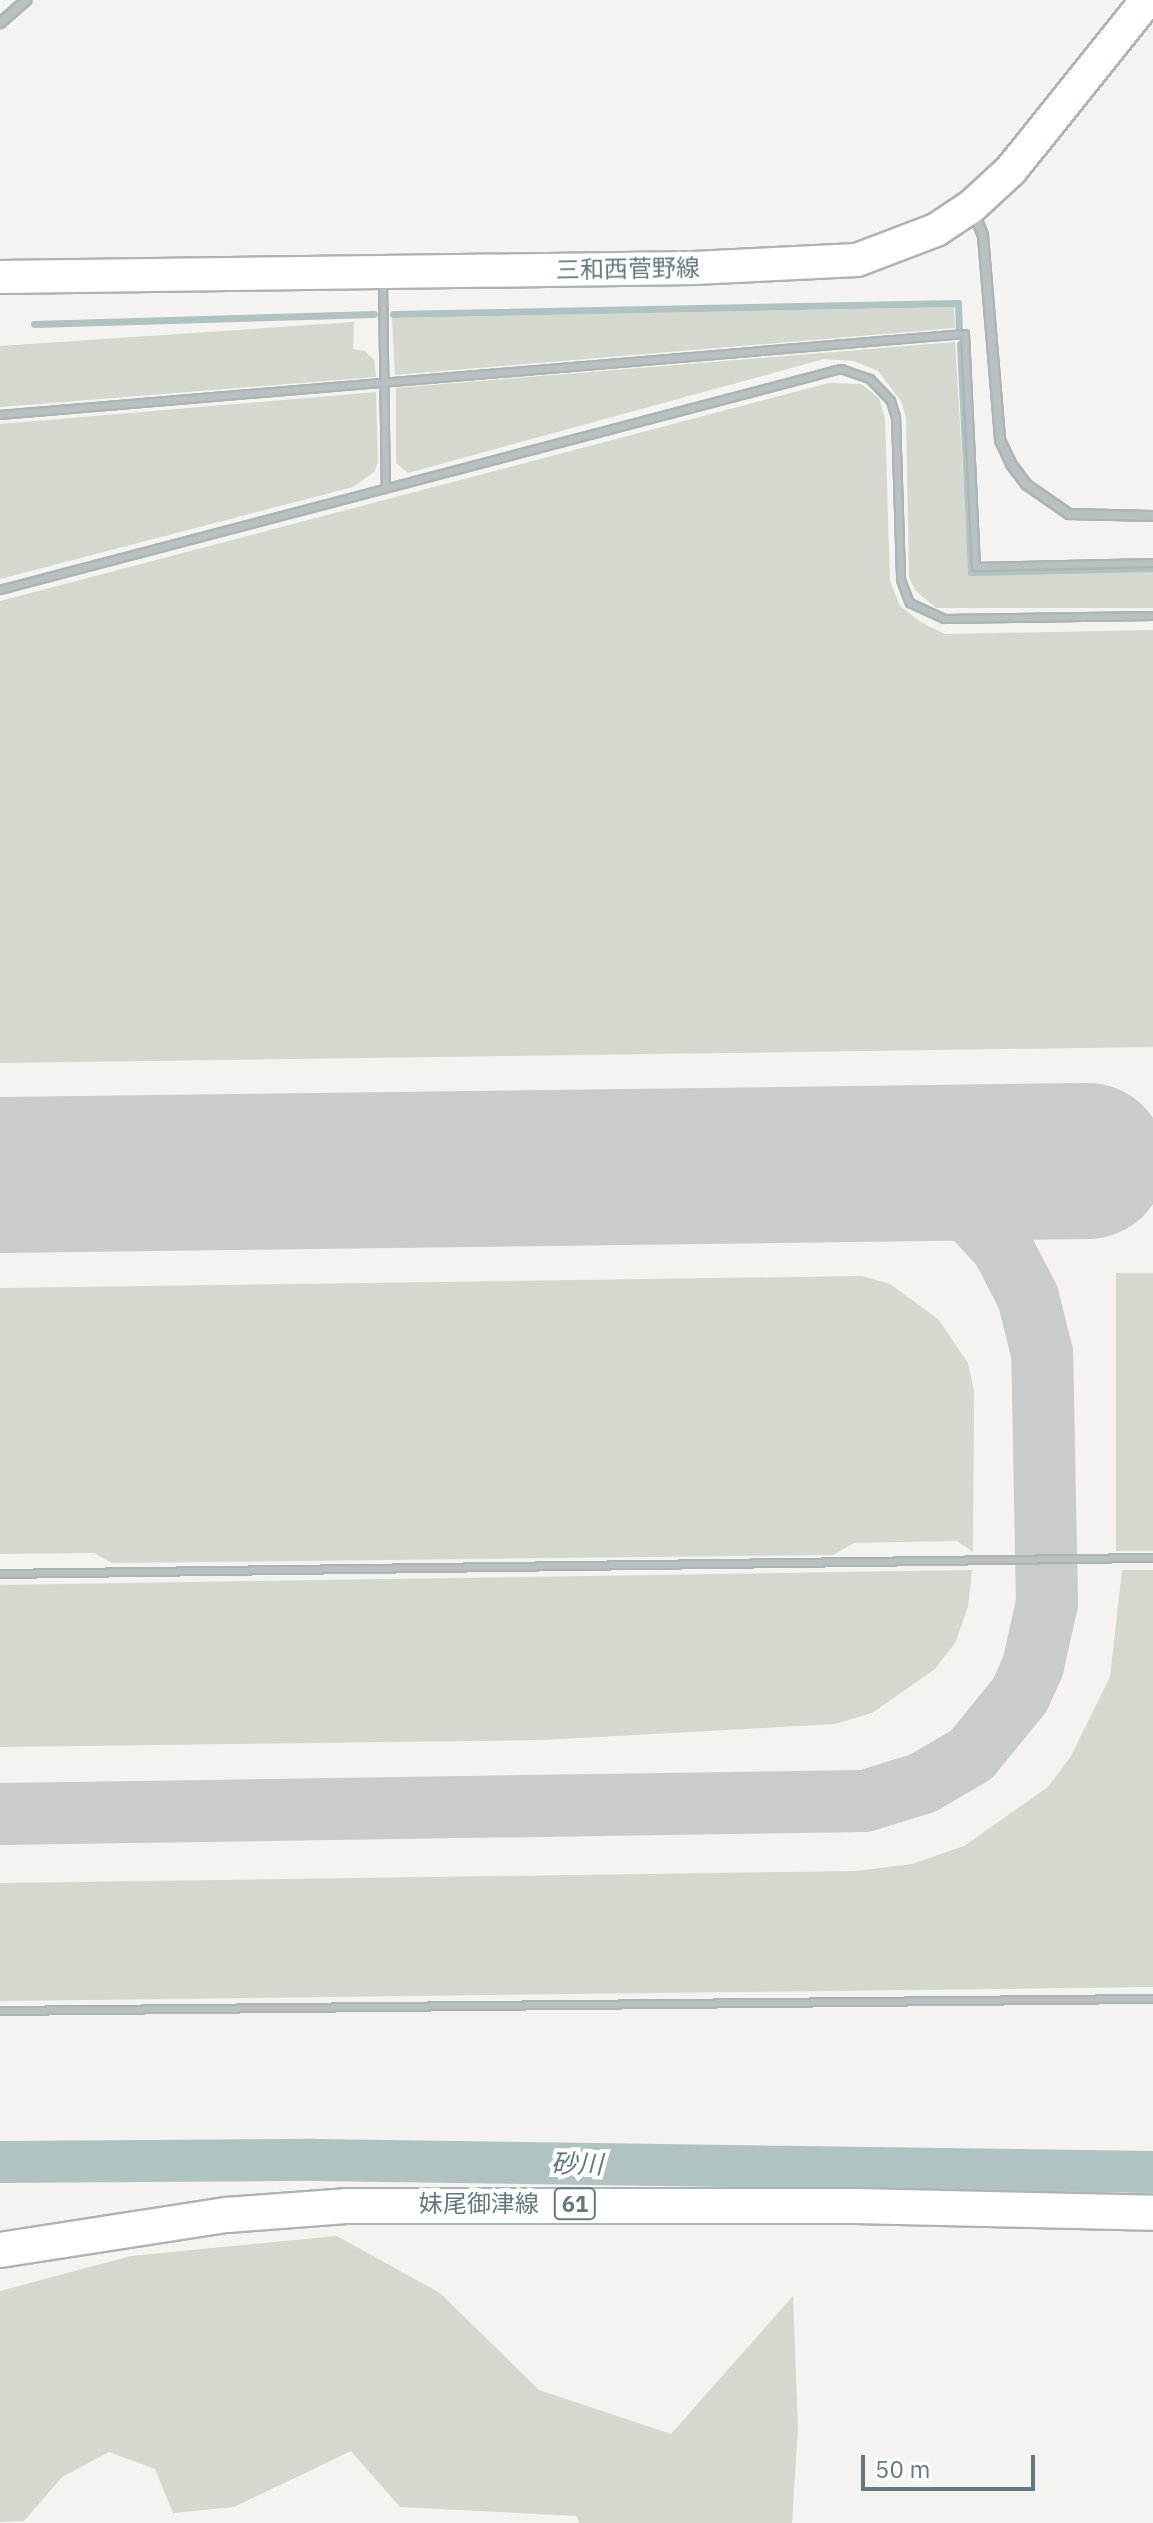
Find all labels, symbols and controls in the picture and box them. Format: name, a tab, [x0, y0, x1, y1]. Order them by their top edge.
street label: 三和西菅野線	[556, 253, 700, 285]
water label: 砂川	[551, 2148, 603, 2180]
road number: 61	[553, 2186, 597, 2222]
street label: 妹尾御津線	[419, 2190, 539, 2218]
scale bar	[865, 2439, 1039, 2489]
text: 50 m	[875, 2453, 930, 2485]

